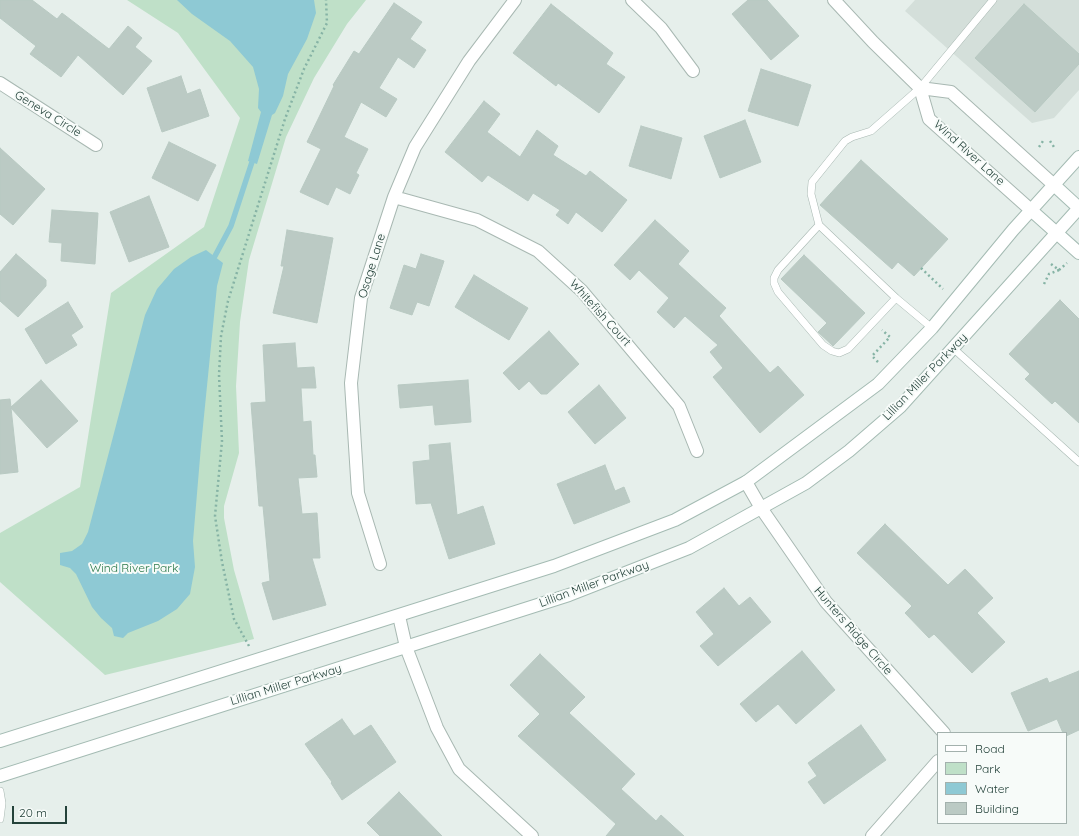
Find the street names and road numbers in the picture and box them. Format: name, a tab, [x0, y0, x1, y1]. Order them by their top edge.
street label: Geneva Circle	[12, 88, 84, 140]
street label: Wind River Lane	[931, 117, 1007, 189]
street label: Osage Lane	[355, 232, 389, 300]
street label: Whitefish Court	[566, 277, 634, 349]
street label: Lillian Miller Parkway	[880, 330, 970, 424]
street label: Lillian Miller Parkway	[537, 557, 651, 611]
street label: Hunters Ridge Circle	[811, 584, 895, 678]
street label: Lillian Miller Parkway	[229, 661, 343, 709]

